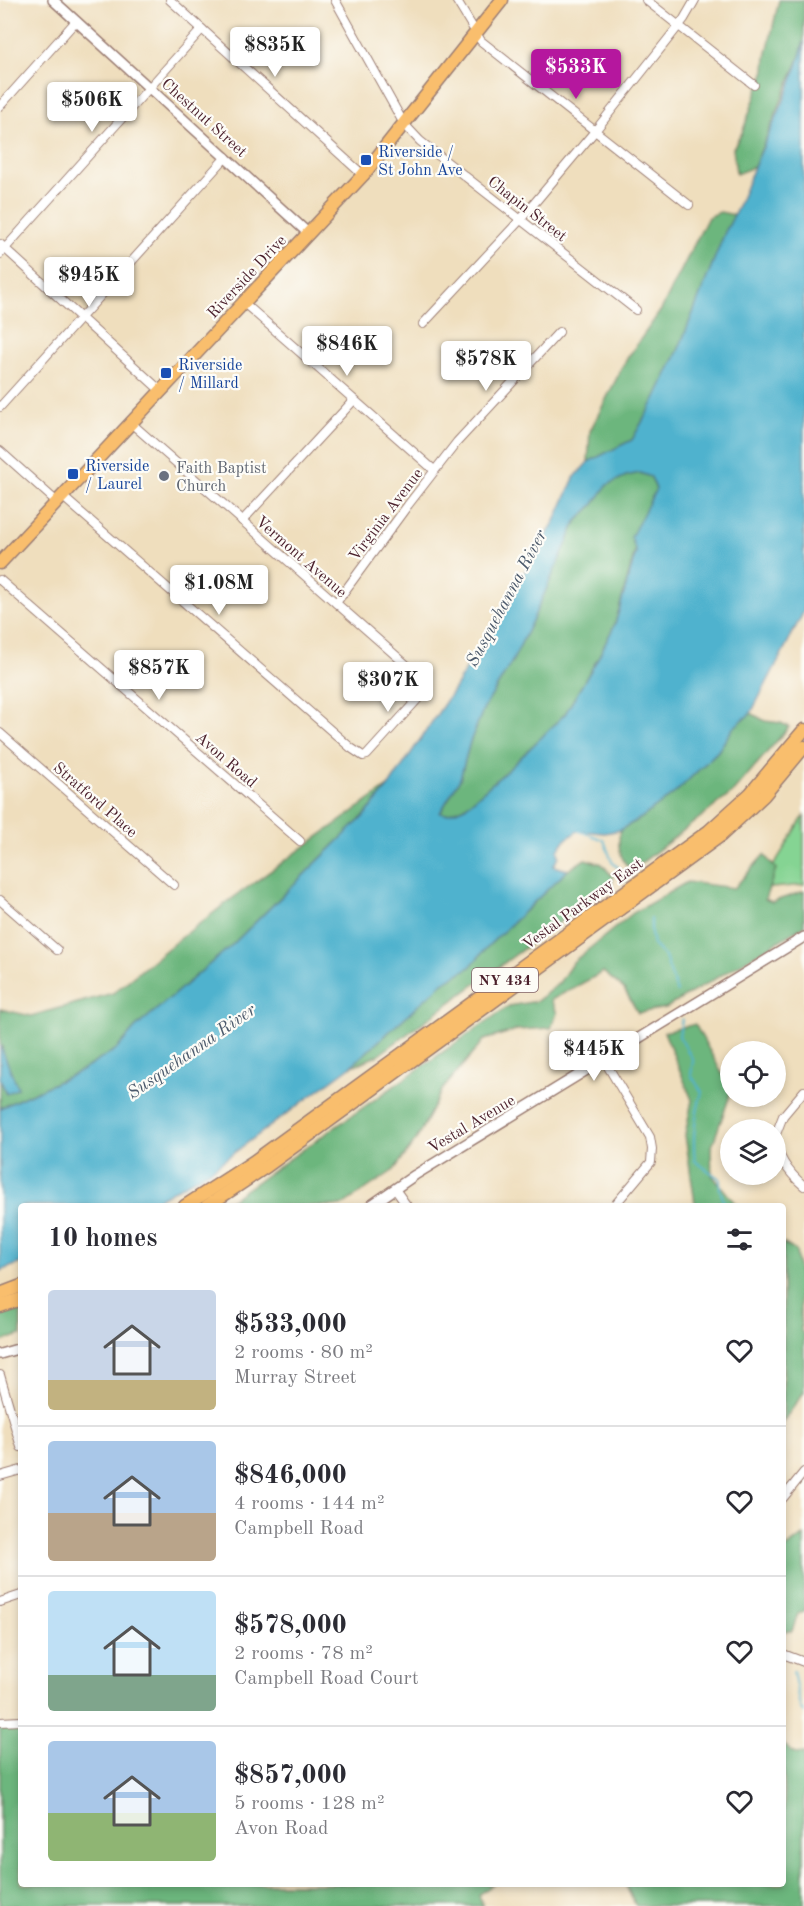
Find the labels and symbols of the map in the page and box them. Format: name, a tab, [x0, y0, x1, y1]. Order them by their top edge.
pin: $835K	[233, 27, 317, 78]
pin: $533K	[534, 49, 618, 100]
street label: Chestnut Street	[158, 76, 250, 161]
pin: $506K	[50, 82, 134, 133]
place label: Riverside / St John Ave	[378, 145, 463, 179]
marker: Riverside / St John Ave	[359, 153, 373, 167]
street label: Chapin Street	[484, 174, 570, 246]
street label: Riverside Drive	[205, 233, 290, 322]
pin: $945K	[47, 257, 131, 308]
pin: $846K	[305, 326, 389, 377]
pin: $578K	[444, 341, 528, 392]
place label: Riverside / Millard	[178, 358, 242, 392]
marker: Riverside / Millard	[159, 366, 173, 380]
place label: Riverside / Laurel	[85, 459, 149, 493]
place label: Faith Baptist Church	[176, 461, 267, 495]
street label: Virginia Avenue	[347, 466, 427, 565]
marker: Riverside / Laurel	[66, 467, 80, 481]
marker: Faith Baptist Church	[157, 469, 171, 483]
street label: Vermont Avenue	[252, 514, 349, 601]
water label: Susquehanna River	[463, 526, 551, 670]
pin: $1.08M	[170, 565, 268, 616]
pin: $857K	[117, 650, 201, 701]
pin: $307K	[346, 662, 430, 713]
street label: Avon Road	[192, 730, 259, 791]
street label: Stratford Place	[50, 760, 140, 841]
street label: Vestal Parkway East	[520, 855, 647, 954]
road number: NY 434	[472, 968, 538, 992]
water label: Susquehanna River	[124, 1000, 260, 1103]
pin: $445K	[552, 1031, 636, 1082]
street label: Vestal Avenue	[426, 1093, 518, 1157]

